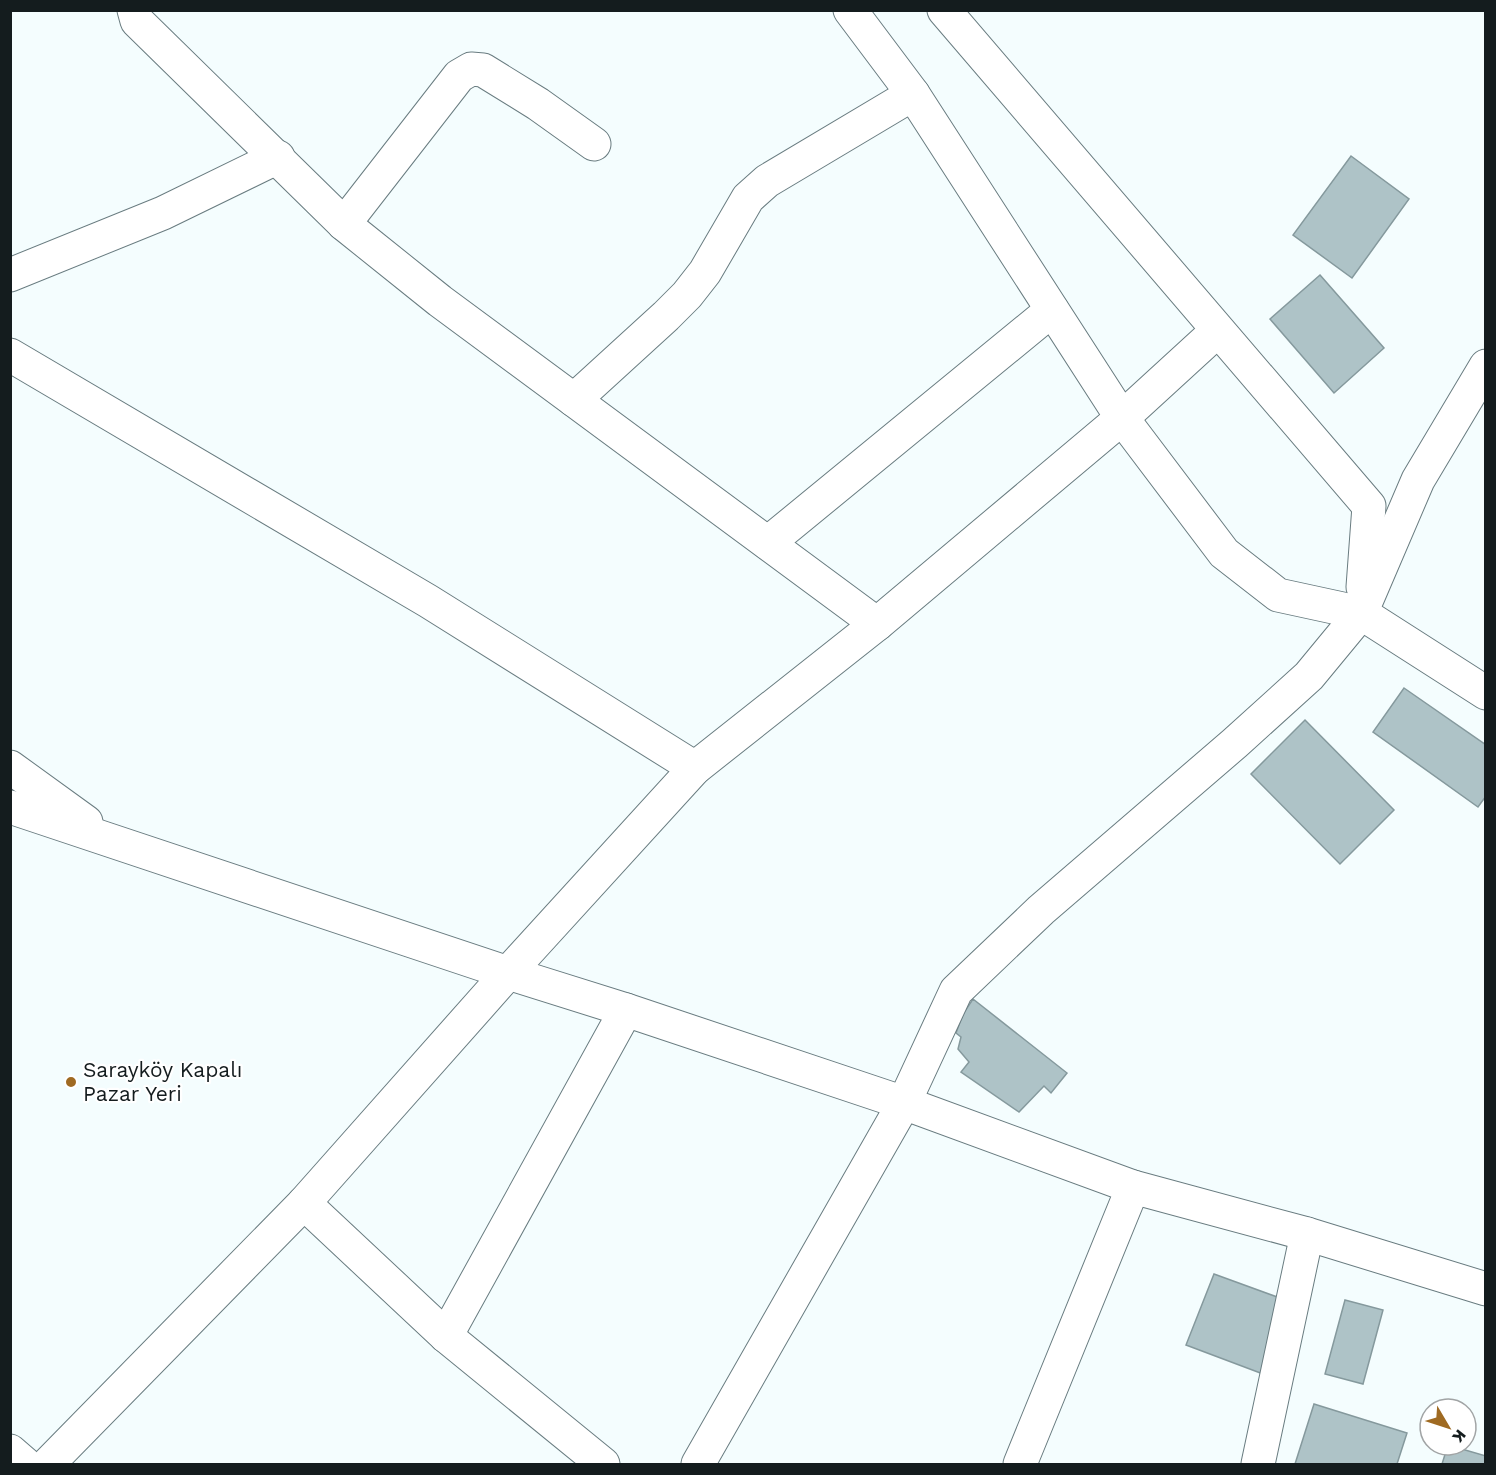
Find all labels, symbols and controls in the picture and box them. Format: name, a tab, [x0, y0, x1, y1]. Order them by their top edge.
place label: Sarayköy Kapalı Pazar Yeri	[83, 1057, 242, 1106]
marker: Sarayköy Kapalı Pazar Yeri	[64, 1075, 78, 1089]
north arrow	[1418, 1397, 1478, 1457]
text: K	[1448, 1426, 1470, 1446]

